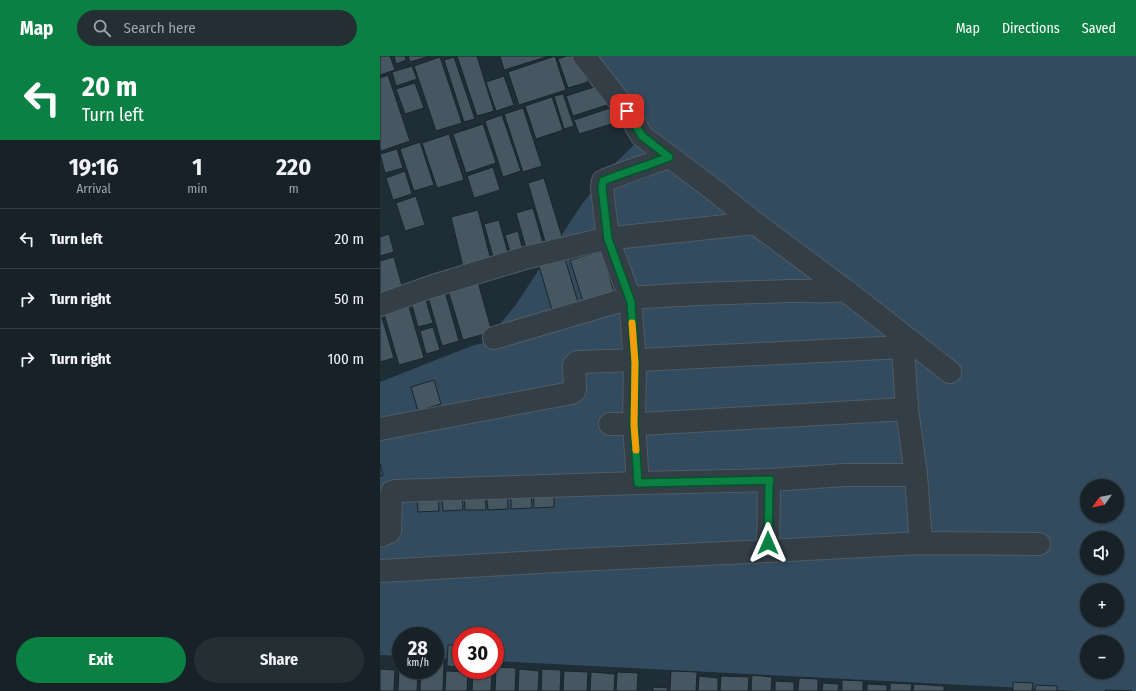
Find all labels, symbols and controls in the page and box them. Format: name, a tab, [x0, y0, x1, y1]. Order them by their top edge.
search box	[77, 10, 357, 46]
text: Map	[20, 17, 53, 40]
icon: search	[91, 17, 113, 39]
text: Search here	[123, 19, 196, 37]
text: Map	[956, 20, 980, 37]
text: Directions	[1002, 20, 1060, 37]
text: Saved	[1082, 20, 1116, 37]
text: 20 m	[82, 70, 137, 103]
icon: left	[16, 72, 68, 124]
pin	[610, 94, 644, 128]
icon: arrive	[616, 100, 638, 122]
text: Turn left	[82, 104, 144, 126]
text: 19:16	[69, 153, 119, 181]
text: 1	[192, 153, 202, 181]
text: 220	[276, 153, 311, 181]
text: Arrival	[76, 181, 111, 196]
text: min	[187, 181, 207, 196]
text: m	[289, 181, 299, 196]
icon: left	[16, 228, 38, 250]
text: Turn left	[50, 230, 103, 248]
text: 20 m	[335, 230, 364, 248]
icon: right	[16, 288, 38, 310]
text: Turn right	[50, 290, 111, 308]
text: 50 m	[334, 290, 364, 308]
icon: right	[16, 348, 38, 370]
text: Turn right	[50, 350, 111, 368]
text: 100 m	[327, 350, 364, 368]
north arrow	[1080, 479, 1124, 523]
map controls	[1080, 479, 1124, 679]
position arrow	[747, 522, 789, 564]
button: sound	[1080, 531, 1124, 575]
button: +	[1080, 583, 1124, 627]
speed limit sign: 30	[452, 627, 504, 679]
button: −	[1080, 635, 1124, 679]
text: 28	[408, 636, 428, 660]
button: Exit	[16, 637, 186, 683]
button: Share	[194, 637, 364, 683]
text: km/h	[407, 657, 429, 669]

